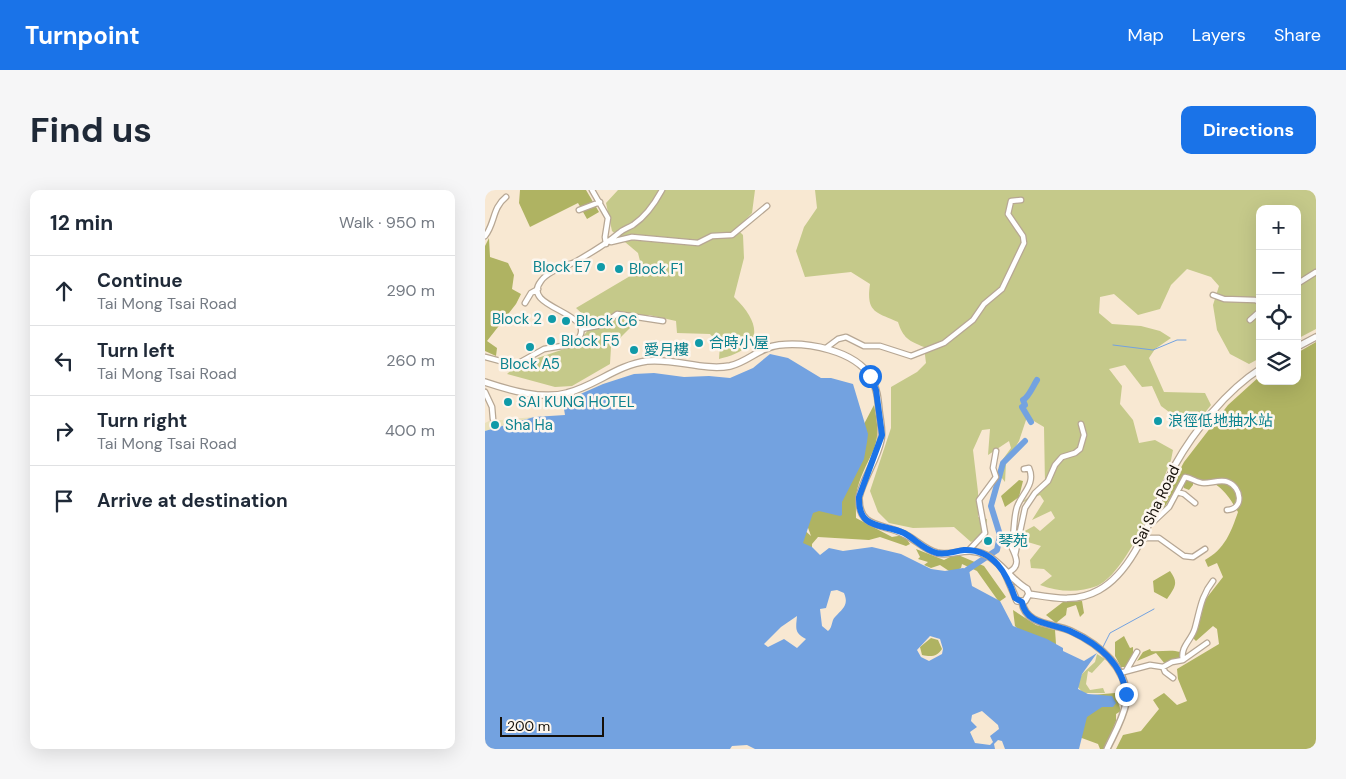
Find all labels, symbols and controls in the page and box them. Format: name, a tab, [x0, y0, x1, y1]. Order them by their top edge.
text: Turnpoint	[25, 20, 140, 51]
text: Map	[1128, 23, 1164, 47]
text: Layers	[1192, 23, 1246, 47]
text: Share	[1274, 23, 1321, 47]
button: Directions	[1181, 106, 1316, 154]
text: Find us	[30, 107, 152, 153]
map controls	[1256, 205, 1301, 385]
button: +	[1256, 205, 1301, 250]
text: 12 min	[50, 209, 113, 237]
text: Walk · 950 m	[339, 212, 435, 233]
button: −	[1256, 250, 1301, 295]
place label: Block E7	[533, 257, 591, 277]
place label: Block F1	[629, 259, 683, 279]
marker: Block E7	[595, 261, 607, 273]
marker: Block F1	[613, 263, 625, 275]
text: Continue	[97, 268, 183, 293]
icon: ahead	[50, 277, 78, 305]
text: 290 m	[386, 280, 435, 301]
text: Tai Mong Tsai Road	[97, 293, 237, 314]
button: locate	[1256, 295, 1301, 340]
place label: Block 2	[492, 309, 542, 329]
place label: Block C6	[576, 311, 638, 331]
marker: Block 2	[546, 313, 558, 325]
marker: Block C6	[560, 315, 572, 327]
place label: Block F5	[561, 331, 620, 351]
place label: 合時小屋	[709, 333, 769, 353]
marker: Block F5	[545, 335, 557, 347]
marker: 合時小屋	[693, 337, 705, 349]
text: Turn left	[97, 338, 175, 363]
place label: 愛月樓	[644, 340, 689, 360]
button: layers	[1256, 340, 1301, 385]
marker: Block A5	[524, 341, 536, 353]
marker: 愛月樓	[628, 344, 640, 356]
icon: left	[50, 347, 78, 375]
text: 260 m	[386, 350, 435, 371]
place label: Block A5	[500, 354, 560, 374]
text: Tai Mong Tsai Road	[97, 363, 237, 384]
route start	[859, 365, 882, 388]
place label: SAI KUNG HOTEL	[518, 392, 635, 412]
marker: SAI KUNG HOTEL	[502, 396, 514, 408]
text: Turn right	[97, 408, 187, 433]
place label: 浪徑低地抽水站	[1168, 411, 1273, 431]
place label: Sha Ha	[505, 415, 553, 435]
marker: 浪徑低地抽水站	[1152, 415, 1164, 427]
icon: right	[50, 417, 78, 445]
marker: Sha Ha	[489, 419, 501, 431]
text: 400 m	[385, 420, 435, 441]
text: Tai Mong Tsai Road	[97, 433, 237, 454]
street label: Sai Sha Road	[1128, 462, 1184, 550]
icon: arrive	[50, 487, 78, 515]
text: Arrive at destination	[97, 488, 288, 513]
place label: 琴苑	[998, 531, 1028, 551]
marker: 琴苑	[982, 535, 994, 547]
route end	[1115, 683, 1138, 706]
scale bar	[500, 714, 604, 737]
text: 200 m	[507, 717, 550, 735]

